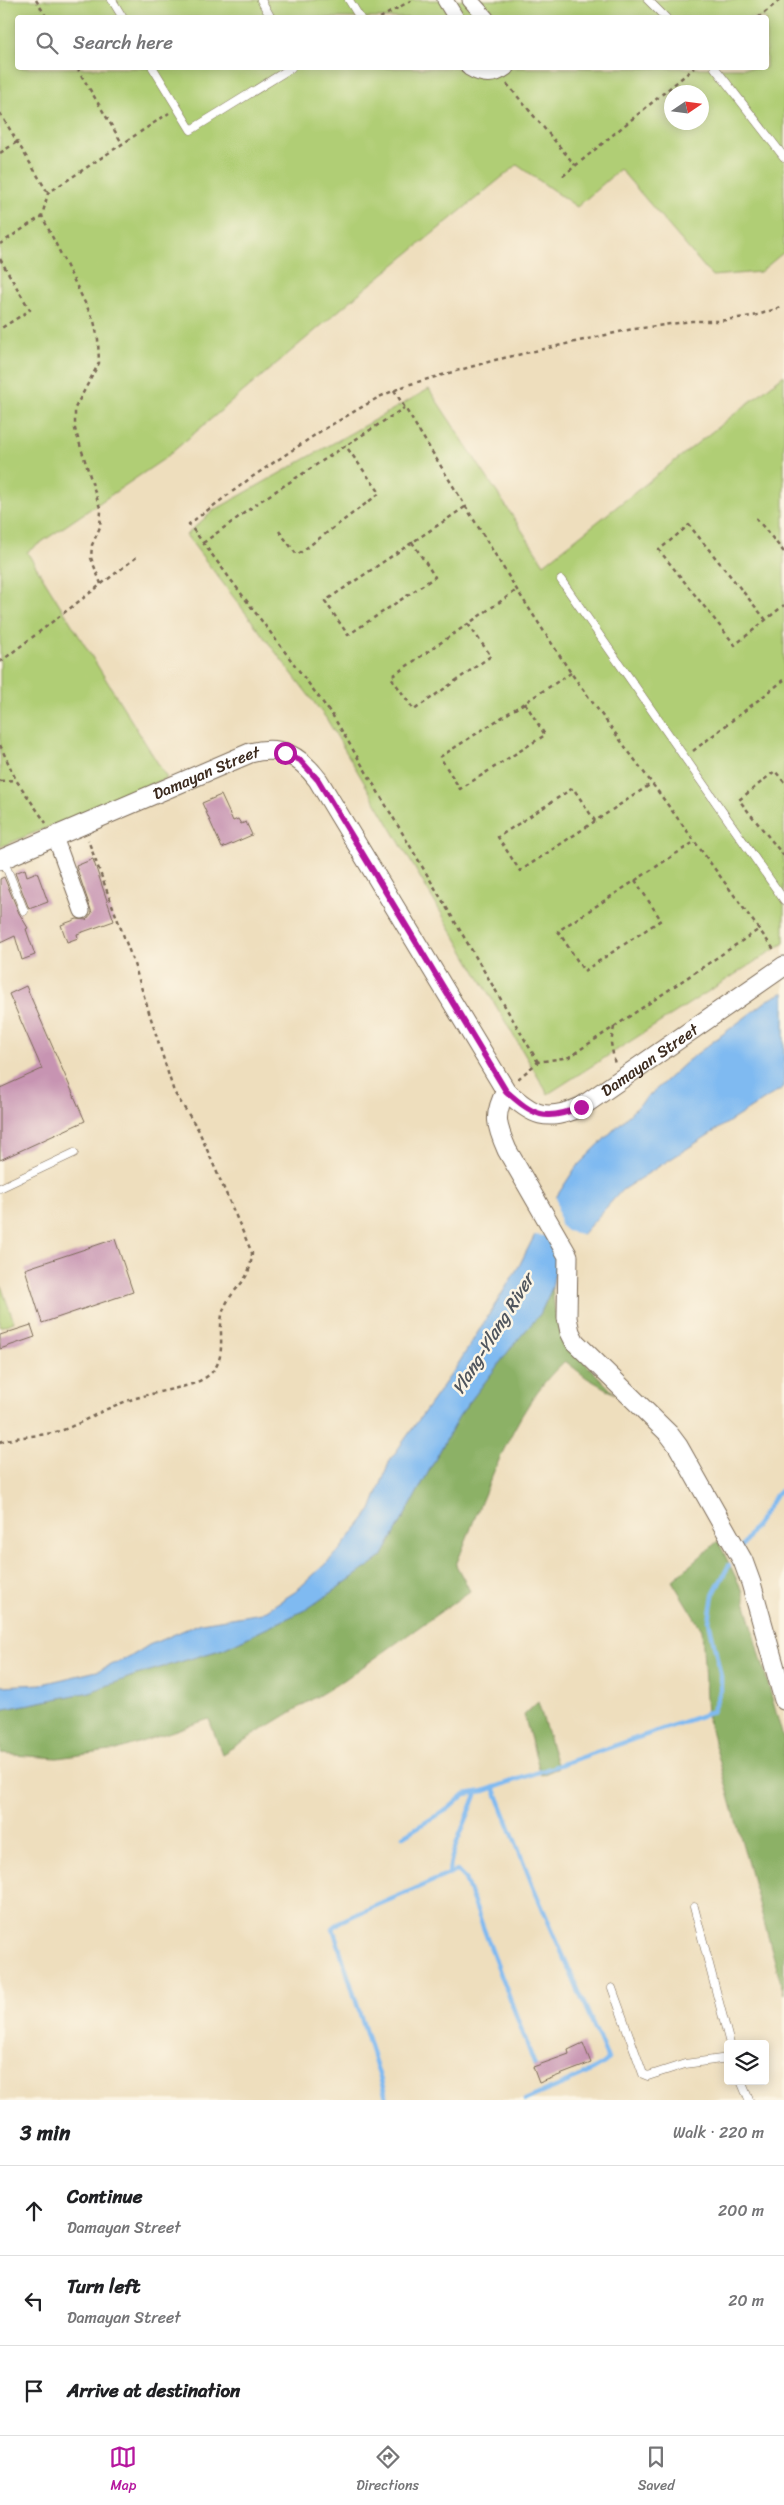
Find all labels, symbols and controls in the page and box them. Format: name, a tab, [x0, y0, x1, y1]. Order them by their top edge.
search box	[15, 15, 769, 70]
text: Search here	[73, 26, 173, 59]
icon: search	[33, 29, 61, 57]
north arrow	[664, 85, 709, 130]
street label: Damayan Street	[148, 737, 262, 808]
route start	[274, 742, 297, 765]
street label: Damayan Street	[595, 1015, 705, 1104]
route end	[570, 1096, 593, 1119]
water label: Ylang-Ylang River	[443, 1264, 545, 1401]
map controls	[724, 2040, 769, 2085]
button: layers	[724, 2040, 769, 2085]
text: 3 min	[20, 2114, 70, 2152]
text: Walk · 220 m	[673, 2118, 764, 2147]
text: Continue	[67, 2180, 143, 2213]
text: 200 m	[718, 2196, 764, 2225]
icon: ahead	[20, 2197, 48, 2225]
text: Damayan Street	[67, 2213, 181, 2242]
text: Turn left	[67, 2270, 140, 2303]
text: 20 m	[728, 2286, 764, 2315]
icon: left	[20, 2287, 48, 2315]
text: Damayan Street	[67, 2303, 181, 2332]
text: Arrive at destination	[67, 2374, 240, 2407]
icon: arrive	[20, 2377, 48, 2405]
tab: Map	[109, 2443, 137, 2498]
tab: Directions	[356, 2443, 419, 2498]
tab: Saved	[638, 2443, 675, 2498]

